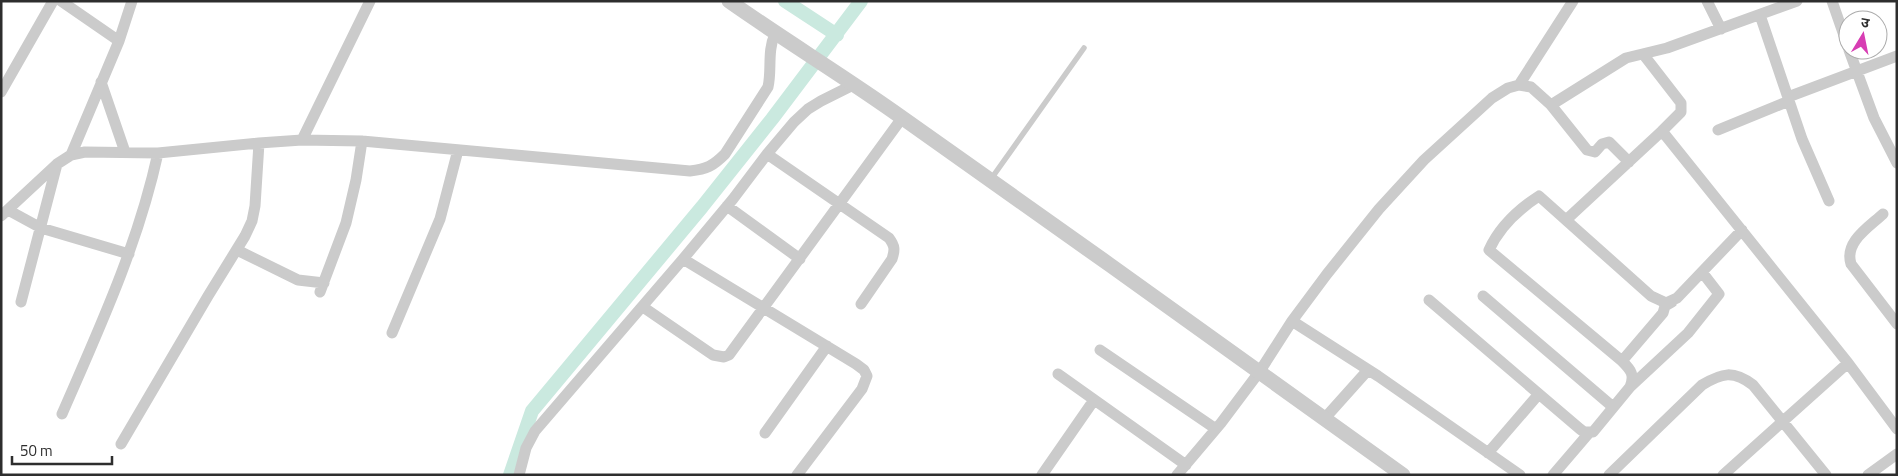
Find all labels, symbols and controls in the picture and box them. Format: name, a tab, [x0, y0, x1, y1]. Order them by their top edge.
north arrow	[1838, 10, 1888, 60]
text: उ	[1859, 11, 1872, 33]
scale bar	[12, 434, 112, 466]
text: 50 m	[20, 439, 53, 462]

